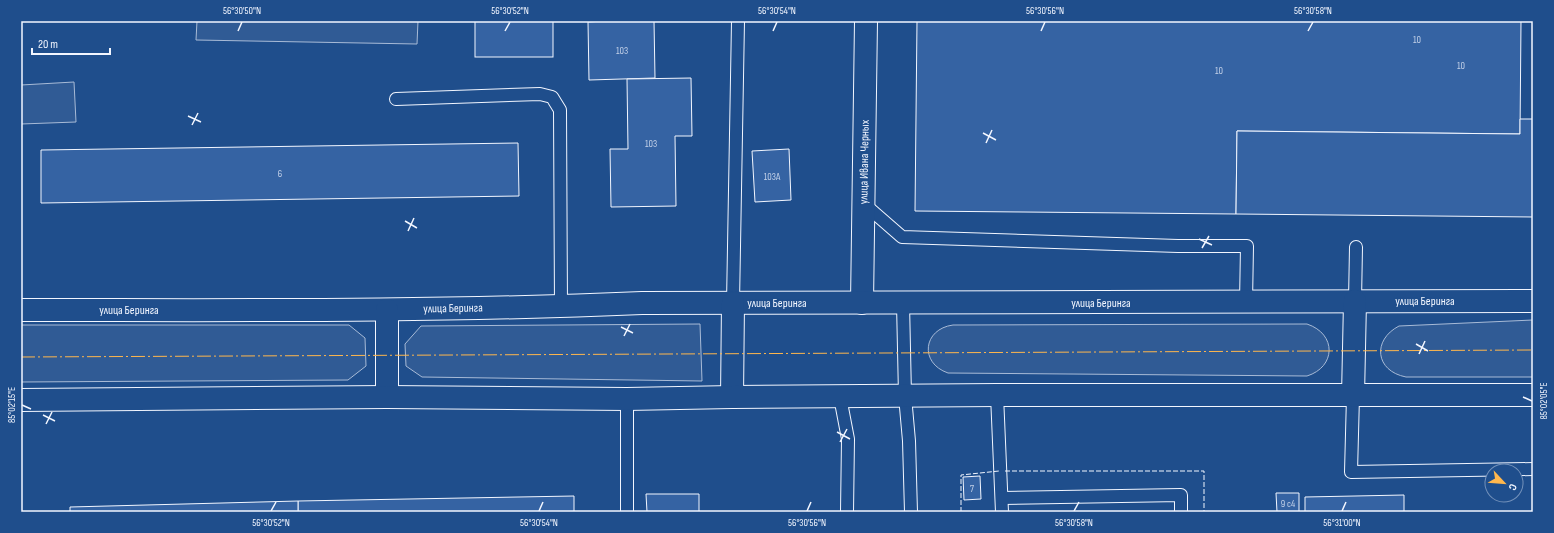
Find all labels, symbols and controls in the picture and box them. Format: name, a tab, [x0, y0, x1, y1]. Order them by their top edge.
text: 56°30'50"N	[223, 5, 261, 17]
text: 56°30'52"N	[491, 5, 529, 17]
text: 56°30'54"N	[758, 5, 796, 17]
text: 56°30'56"N	[1026, 5, 1064, 17]
text: 56°30'58"N	[1294, 5, 1332, 17]
scale bar	[32, 30, 110, 56]
house number: 10	[1413, 34, 1421, 46]
text: 20 m	[38, 37, 58, 52]
house number: 103	[616, 45, 628, 57]
house number: 10	[1457, 60, 1465, 72]
house number: 10	[1215, 65, 1223, 77]
street label: улица Ивана Черных	[856, 119, 873, 204]
house number: 103	[645, 138, 657, 150]
house number: 6	[278, 168, 282, 180]
house number: 103А	[764, 171, 781, 183]
street label: улица Беринга	[1395, 294, 1455, 309]
street label: улица Беринга	[747, 296, 807, 311]
street label: улица Беринга	[1071, 296, 1131, 311]
street label: улица Беринга	[423, 300, 483, 317]
street label: улица Беринга	[99, 303, 159, 318]
text: 85°02'05"E	[1538, 382, 1550, 420]
text: 85°02'15"E	[6, 387, 18, 423]
north arrow	[1484, 463, 1524, 503]
text: С	[1505, 482, 1520, 493]
house number: 7	[970, 483, 974, 495]
house number: 9 с4	[1281, 498, 1295, 510]
text: 56°30'52"N	[252, 517, 290, 529]
text: 56°30'54"N	[520, 517, 558, 529]
text: 56°30'56"N	[788, 517, 826, 529]
text: 56°30'58"N	[1055, 517, 1093, 529]
text: 56°31'00"N	[1323, 517, 1361, 529]

